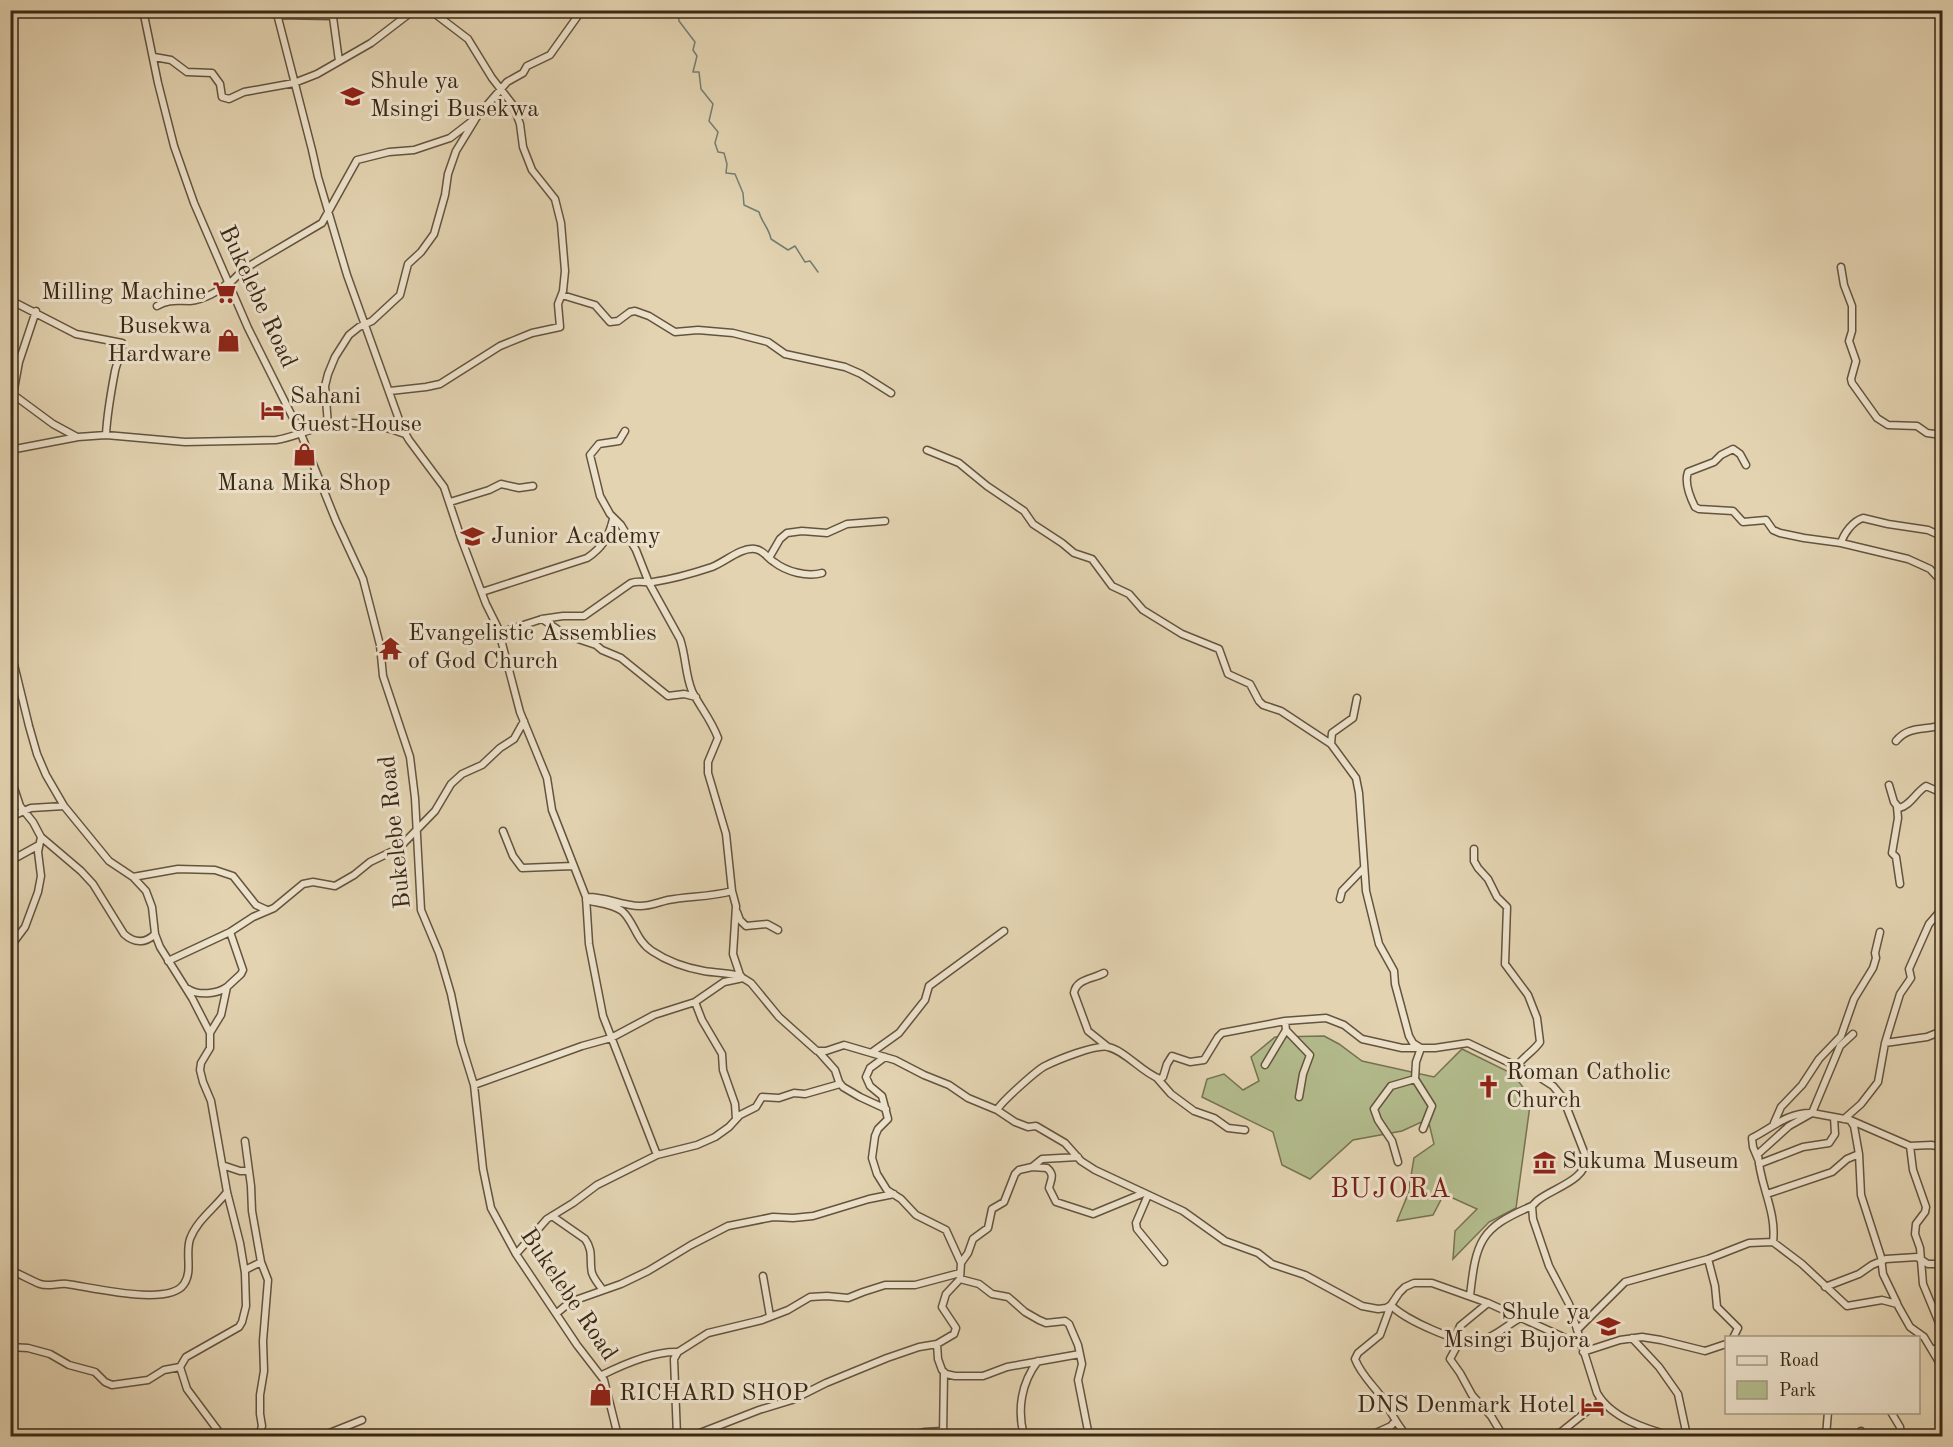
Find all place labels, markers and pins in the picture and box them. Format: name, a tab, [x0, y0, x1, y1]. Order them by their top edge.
place label: Shule ya Msingi Busekwa	[370, 70, 539, 122]
school or university icon: Shule ya Msingi Busekwa	[339, 83, 365, 109]
supermarket icon: Milling Machine	[211, 280, 237, 306]
place label: Milling Machine	[41, 281, 206, 305]
place label: Busekwa Hardware	[107, 315, 211, 367]
shop icon: Busekwa Hardware	[216, 328, 242, 354]
place label: Sahani Guest House	[290, 385, 422, 437]
hotel icon: Sahani Guest House	[259, 398, 285, 424]
shop icon: Mana Mika Shop	[291, 441, 317, 467]
place label: Mana Mika Shop	[217, 472, 391, 496]
school or university icon: Junior Academy	[460, 524, 486, 550]
place label: Junior Academy	[491, 525, 661, 549]
place label: Evangelistic Assemblies of God Church	[408, 622, 657, 674]
temple icon: Evangelistic Assemblies of God Church	[377, 635, 403, 661]
place label: Roman Catholic Church	[1506, 1061, 1670, 1113]
church icon: Roman Catholic Church	[1475, 1074, 1501, 1100]
museum icon: Sukuma Museum	[1531, 1149, 1557, 1175]
place label: Sukuma Museum	[1562, 1150, 1739, 1174]
place label: Shule ya Msingi Bujora	[1443, 1301, 1590, 1353]
school or university icon: Shule ya Msingi Bujora	[1595, 1314, 1621, 1340]
shop icon: RICHARD SHOP	[588, 1381, 614, 1407]
place label: RICHARD SHOP	[619, 1382, 809, 1406]
hotel icon: DNS Denmark Hotel	[1580, 1393, 1606, 1419]
place label: DNS Denmark Hotel	[1357, 1394, 1575, 1418]

